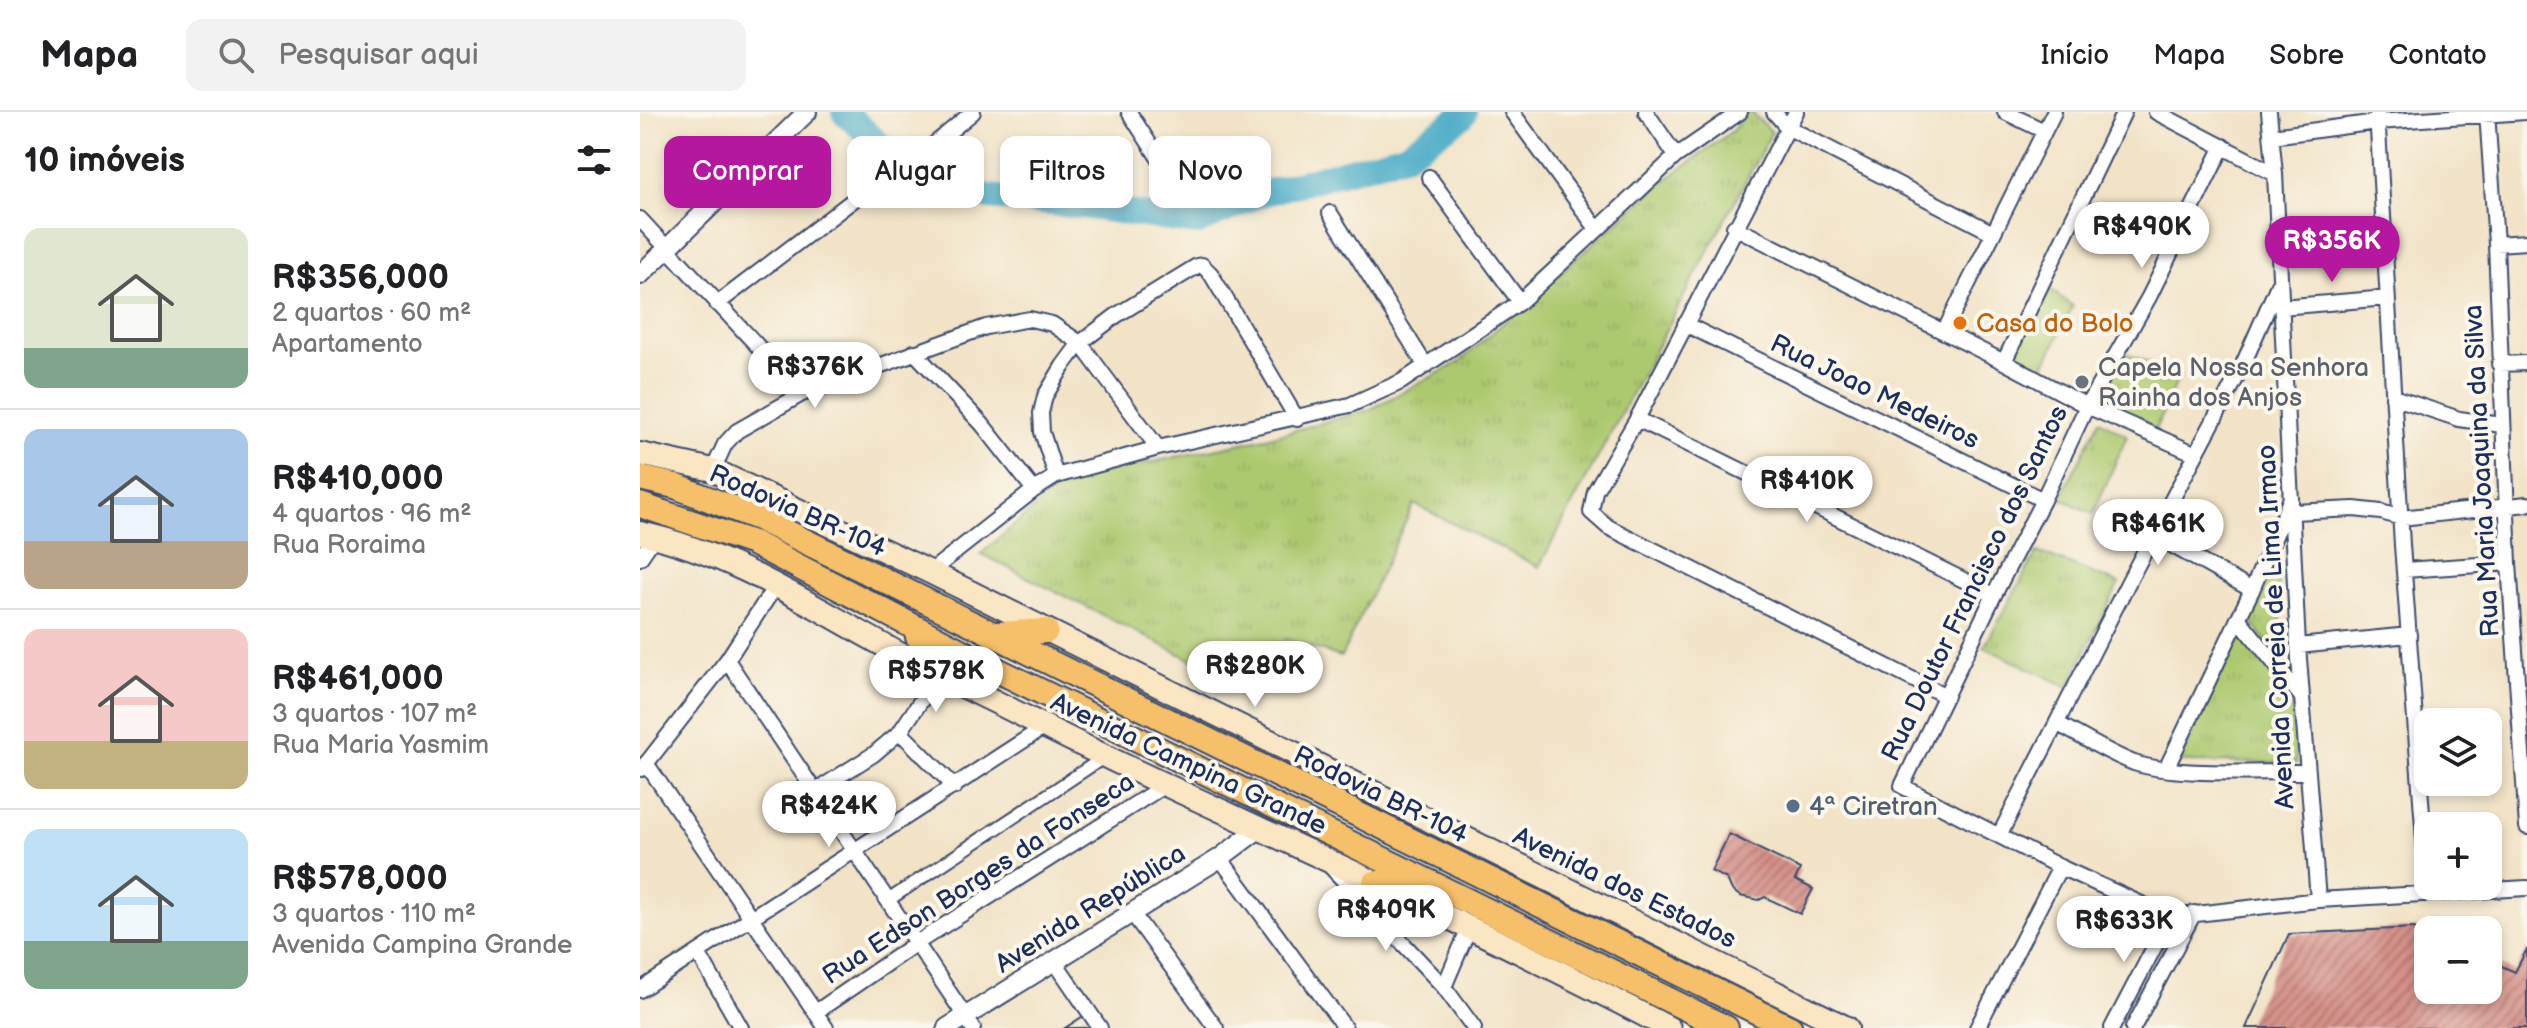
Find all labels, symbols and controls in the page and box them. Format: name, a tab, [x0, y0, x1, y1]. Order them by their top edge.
search box	[186, 19, 746, 91]
text: Mapa	[40, 33, 138, 78]
icon: search	[214, 33, 258, 77]
text: Pesquisar aqui	[278, 37, 479, 73]
text: Início	[2041, 39, 2109, 72]
text: Mapa	[2153, 39, 2225, 72]
text: Sobre	[2269, 39, 2344, 72]
text: Contato	[2388, 39, 2487, 72]
chip: Comprar	[664, 136, 831, 208]
chip: Alugar	[847, 136, 984, 208]
chip: Filtros	[1000, 136, 1133, 208]
chip: Novo	[1149, 136, 1271, 208]
icon: filters	[572, 138, 616, 182]
text: 10 imóveis	[24, 140, 185, 181]
pin: R$490K	[2077, 202, 2207, 270]
text: R$490K	[2092, 212, 2192, 243]
pin: R$356K	[2267, 216, 2397, 284]
text: R$356K	[2283, 226, 2381, 257]
text: R$356,000	[272, 257, 449, 298]
icon: home	[88, 260, 184, 356]
text: 2 quartos · 60 m²	[272, 298, 471, 329]
street label: Rua Maria Joaquina da Silva	[2458, 304, 2507, 638]
place label: Casa do Bolo	[1976, 309, 2133, 340]
marker: Casa do Bolo	[1951, 314, 1969, 332]
street label: Rua Joao Medeiros	[1765, 328, 1984, 456]
text: Apartamento	[272, 329, 423, 360]
pin: R$376K	[750, 342, 880, 410]
text: R$376K	[766, 352, 864, 383]
place label: Capela Nossa Senhora Rainha dos Anjos	[2098, 353, 2369, 414]
marker: Capela Nossa Senhora Rainha dos Anjos	[2073, 373, 2091, 391]
street label: Rua Doutor Francisco dos Santos	[1876, 401, 2075, 767]
street label: Avenida Correia de Lima Irmao	[2251, 444, 2302, 810]
pin: R$410K	[1742, 456, 1872, 524]
text: R$410,000	[272, 458, 444, 499]
street label: Rodovia BR-104	[704, 459, 891, 564]
icon: home	[88, 461, 184, 557]
text: R$410K	[1760, 466, 1854, 497]
text: 4 quartos · 96 m²	[272, 499, 471, 530]
pin: R$461K	[2093, 499, 2223, 567]
text: R$461K	[2111, 509, 2205, 540]
text: Rua Roraima	[272, 530, 426, 561]
pin: R$280K	[1190, 641, 1320, 709]
pin: R$578K	[871, 646, 1001, 714]
text: R$280K	[1205, 651, 1305, 682]
text: R$578K	[887, 656, 985, 687]
text: R$461,000	[272, 658, 444, 699]
icon: home	[88, 661, 184, 757]
street label: Avenida Campina Grande	[1046, 687, 1331, 842]
text: 3 quartos · 107 m²	[272, 699, 477, 730]
map controls	[2414, 708, 2502, 1004]
button: layers	[2414, 708, 2502, 796]
text: Rua Maria Yasmim	[272, 730, 489, 761]
street label: Rodovia BR-104	[1288, 740, 1473, 851]
street label: Rua Edson Borges da Fonseca	[817, 767, 1141, 992]
pin: R$424K	[764, 781, 894, 849]
text: R$424K	[780, 791, 878, 822]
place label: 4ª Ciretran	[1809, 792, 1938, 823]
marker: 4ª Ciretran	[1784, 797, 1802, 815]
button: +	[2414, 812, 2502, 900]
street label: Avenida dos Estados	[1508, 821, 1741, 956]
street label: Avenida República	[990, 838, 1192, 980]
text: R$578,000	[272, 858, 448, 899]
icon: home	[88, 861, 184, 957]
pin: R$409K	[1321, 885, 1451, 953]
text: R$409K	[1336, 895, 1436, 926]
pin: R$633K	[2059, 896, 2189, 964]
text: 3 quartos · 110 m²	[272, 899, 476, 930]
text: R$633K	[2075, 906, 2173, 937]
button: −	[2414, 916, 2502, 1004]
text: Avenida Campina Grande	[272, 930, 573, 961]

